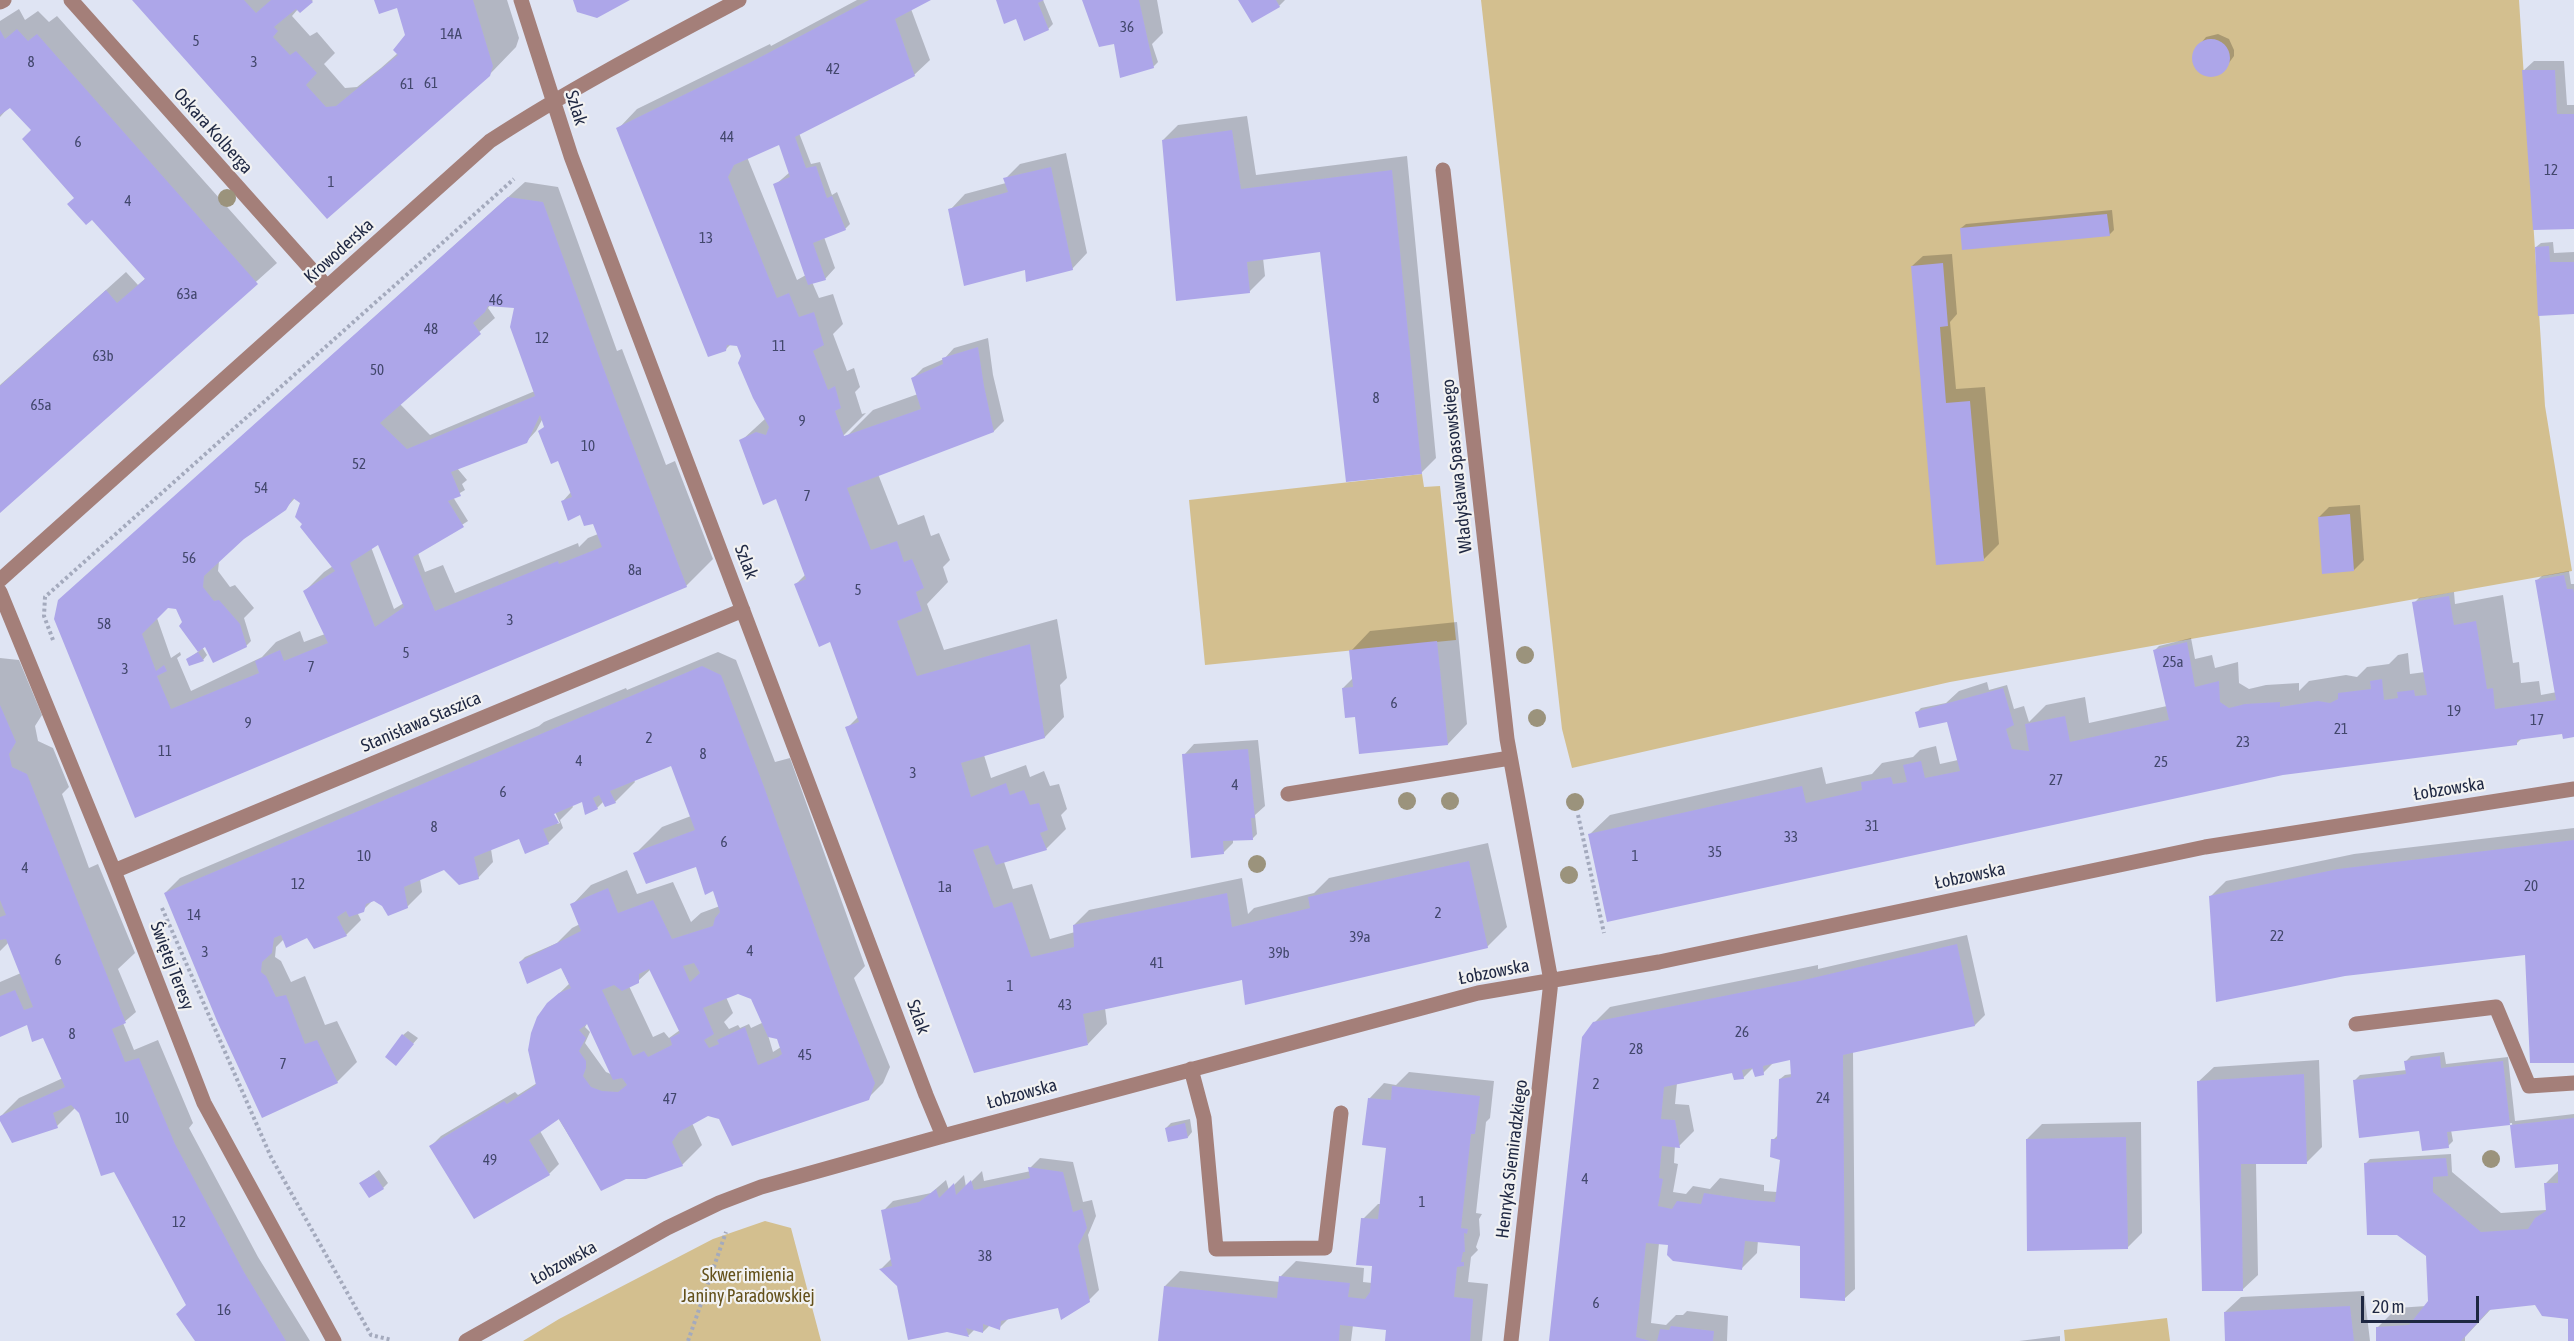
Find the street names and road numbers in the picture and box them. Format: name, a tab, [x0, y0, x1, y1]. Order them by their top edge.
street label: Oskara Kolberga	[169, 84, 257, 178]
street label: Szlak	[560, 88, 592, 128]
street label: Krowoderska	[300, 214, 378, 288]
street label: Władysława Spasowskiego	[1437, 378, 1477, 554]
street label: Szlak	[730, 542, 762, 582]
street label: Stanisława Staszica	[358, 687, 484, 757]
street label: Łobzowska	[2412, 773, 2486, 805]
street label: Łobzowska	[1933, 858, 2007, 894]
street label: Świętej Teresy	[145, 919, 199, 1013]
street label: Łobzowska	[1457, 955, 1531, 989]
street label: Szlak	[902, 997, 934, 1037]
street label: Łobzowska	[985, 1074, 1059, 1114]
street label: Henryka Siemiradzkiego	[1492, 1078, 1532, 1240]
street label: Łobzowska	[527, 1236, 601, 1290]

